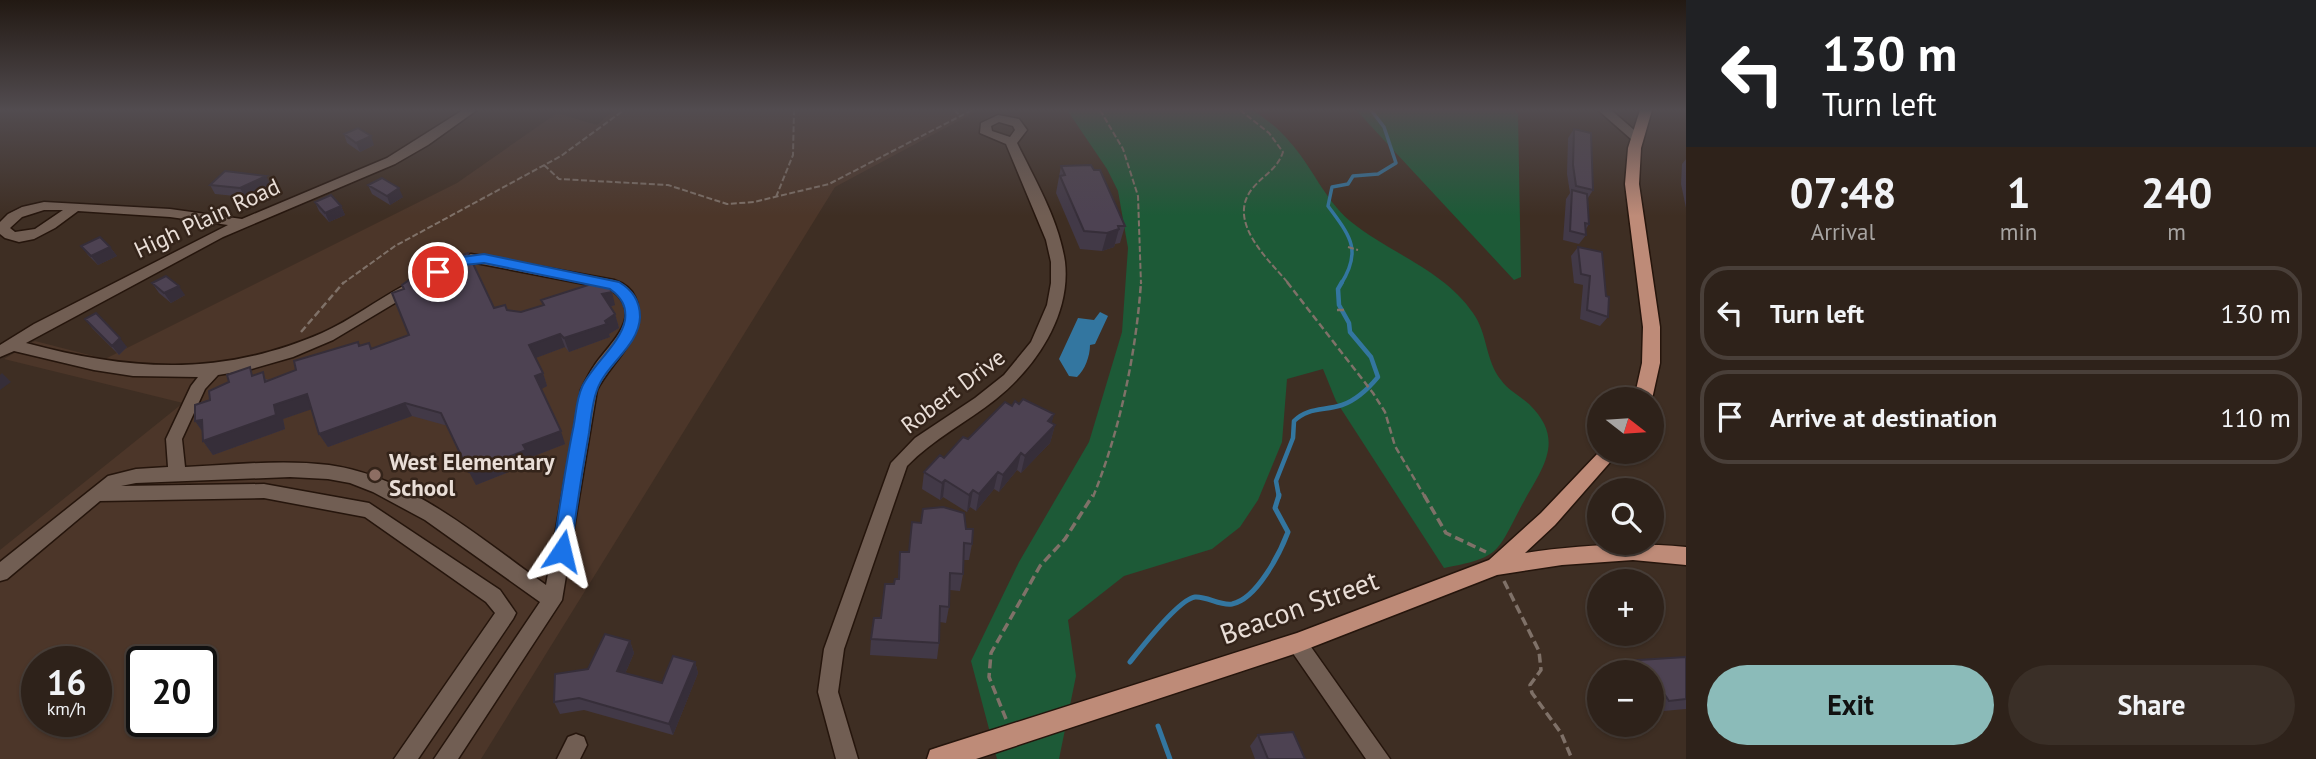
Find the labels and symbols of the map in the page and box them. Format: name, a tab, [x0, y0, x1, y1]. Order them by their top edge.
street label: High Plain Road	[129, 171, 284, 264]
pin	[408, 242, 468, 302]
street label: Robert Drive	[895, 342, 1011, 439]
north arrow	[1587, 387, 1664, 464]
place label: West Elementary School	[389, 447, 556, 502]
marker: West Elementary School	[367, 467, 383, 483]
position arrow	[525, 514, 599, 588]
street label: Beacon Street	[1215, 561, 1384, 652]
speed limit sign: 20	[126, 646, 217, 737]

